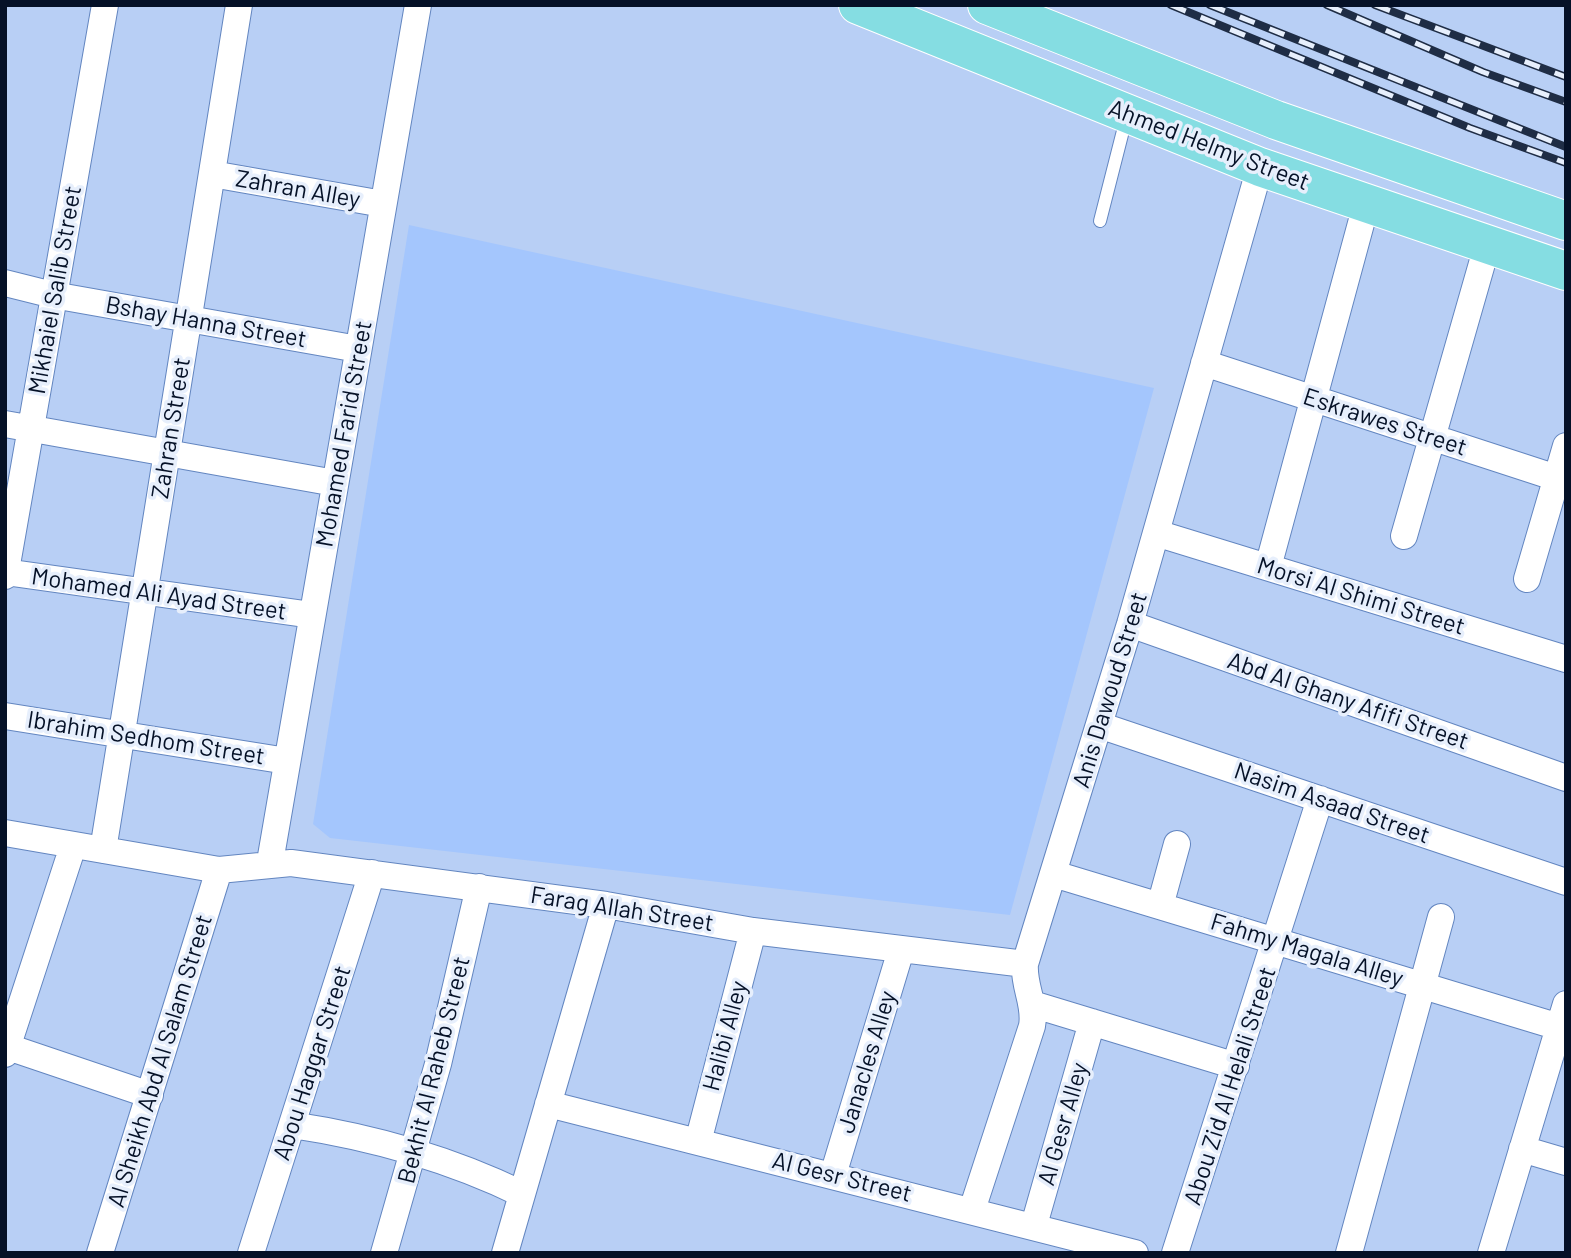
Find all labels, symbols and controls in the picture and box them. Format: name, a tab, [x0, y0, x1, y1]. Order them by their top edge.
street label: Ahmed Helmy Street	[1104, 93, 1314, 197]
street label: Zahran Alley	[233, 164, 363, 214]
street label: Mikhaiel Salib Street	[22, 184, 88, 396]
street label: Bshay Hanna Street	[103, 290, 309, 354]
street label: Mohamed Farid Street	[310, 319, 378, 549]
street label: Zahran Street	[146, 355, 196, 501]
street label: Eskrawes Street	[1300, 382, 1470, 462]
street label: Morsi Al Shimi Street	[1254, 551, 1468, 641]
street label: Mohamed Ali Ayad Street	[30, 562, 288, 626]
street label: Anis Dawoud Street	[1067, 589, 1153, 791]
street label: Abd Al Ghany Afifi Street	[1224, 646, 1472, 756]
street label: Ibrahim Sedhom Street	[25, 705, 267, 771]
street label: Nasim Asaad Street	[1230, 756, 1434, 850]
street label: Farag Allah Street	[528, 880, 716, 938]
street label: Fahmy Magala Alley	[1207, 907, 1407, 993]
street label: Al Sheikh Abd Al Salam Street	[102, 911, 218, 1211]
street label: Bekhit Al Raheb Street	[392, 953, 476, 1187]
street label: Abou Haggar Street	[267, 962, 357, 1164]
street label: Abou Zid Al Helali Street	[1178, 963, 1282, 1209]
street label: Halibi Alley	[696, 978, 754, 1094]
street label: Janacles Alley	[832, 987, 902, 1137]
street label: Al Gesr Alley	[1032, 1059, 1094, 1189]
street label: Al Gesr Street	[769, 1146, 915, 1208]

